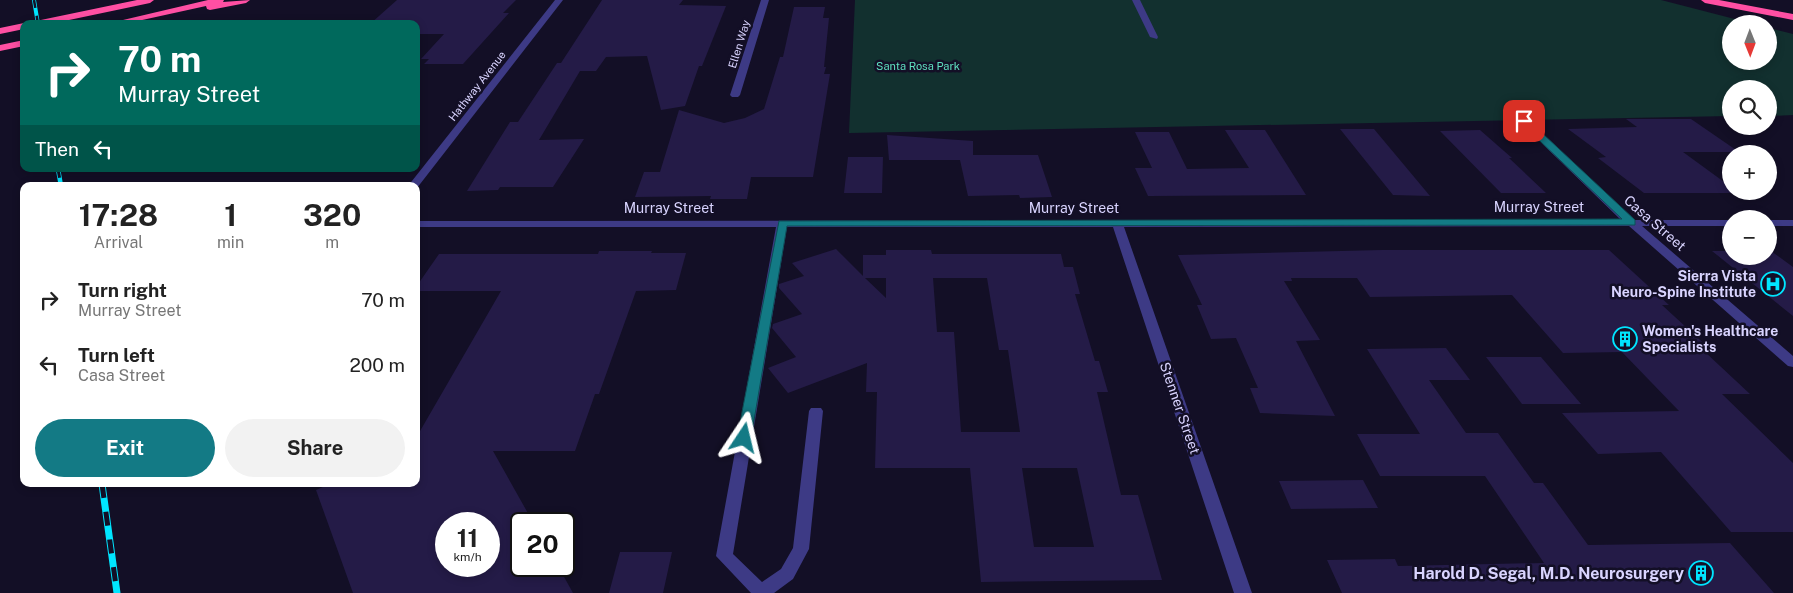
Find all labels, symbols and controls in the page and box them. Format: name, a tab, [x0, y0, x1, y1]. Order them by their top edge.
north arrow	[1722, 15, 1778, 70]
map controls	[1722, 15, 1777, 265]
street label: Ellen Way	[726, 18, 752, 70]
text: 70 m	[118, 39, 201, 80]
icon: right	[35, 40, 100, 105]
street label: Hathway Avenue	[446, 49, 508, 123]
park label: Santa Rosa Park	[876, 60, 960, 72]
button: search	[1722, 80, 1777, 135]
text: Murray Street	[118, 81, 260, 107]
pin	[1503, 100, 1545, 142]
icon: arrive	[1510, 107, 1538, 135]
icon: left	[89, 135, 117, 163]
text: Then	[35, 138, 79, 160]
button: +	[1722, 145, 1777, 200]
street label: Casa Street	[1621, 192, 1689, 254]
text: 17:28	[79, 197, 158, 233]
text: 1	[224, 197, 237, 233]
text: 320	[303, 197, 361, 233]
street label: Murray Street	[1494, 199, 1584, 215]
street label: Murray Street	[624, 200, 714, 216]
street label: Murray Street	[1029, 200, 1119, 216]
button: −	[1722, 210, 1777, 265]
text: Arrival	[94, 233, 143, 252]
text: min	[217, 233, 244, 252]
text: m	[325, 233, 339, 252]
place label: Sierra Vista Neuro-Spine Institute	[1611, 268, 1756, 300]
hospital icon: Sierra Vista Neuro-Spine Institute	[1760, 271, 1786, 297]
text: Turn right	[78, 279, 167, 301]
icon: right	[35, 286, 63, 314]
text: 70 m	[361, 289, 405, 311]
text: Murray Street	[78, 301, 182, 320]
place label: Women's Healthcare Specialists	[1642, 323, 1778, 355]
building icon: Women's Healthcare Specialists	[1612, 326, 1638, 352]
text: Turn left	[78, 344, 155, 366]
icon: left	[35, 351, 63, 379]
text: 200 m	[349, 354, 405, 376]
street label: Stenner Street	[1157, 360, 1203, 456]
text: Casa Street	[78, 366, 165, 385]
position arrow	[717, 411, 769, 463]
button: Exit	[35, 419, 215, 477]
button: Share	[225, 419, 405, 477]
speed limit sign: 20	[510, 512, 575, 577]
text: 11	[457, 523, 478, 553]
text: km/h	[453, 550, 482, 564]
building icon: Harold D. Segal, M.D. Neurosurgery	[1688, 560, 1714, 586]
place label: Harold D. Segal, M.D. Neurosurgery	[1413, 564, 1684, 583]

